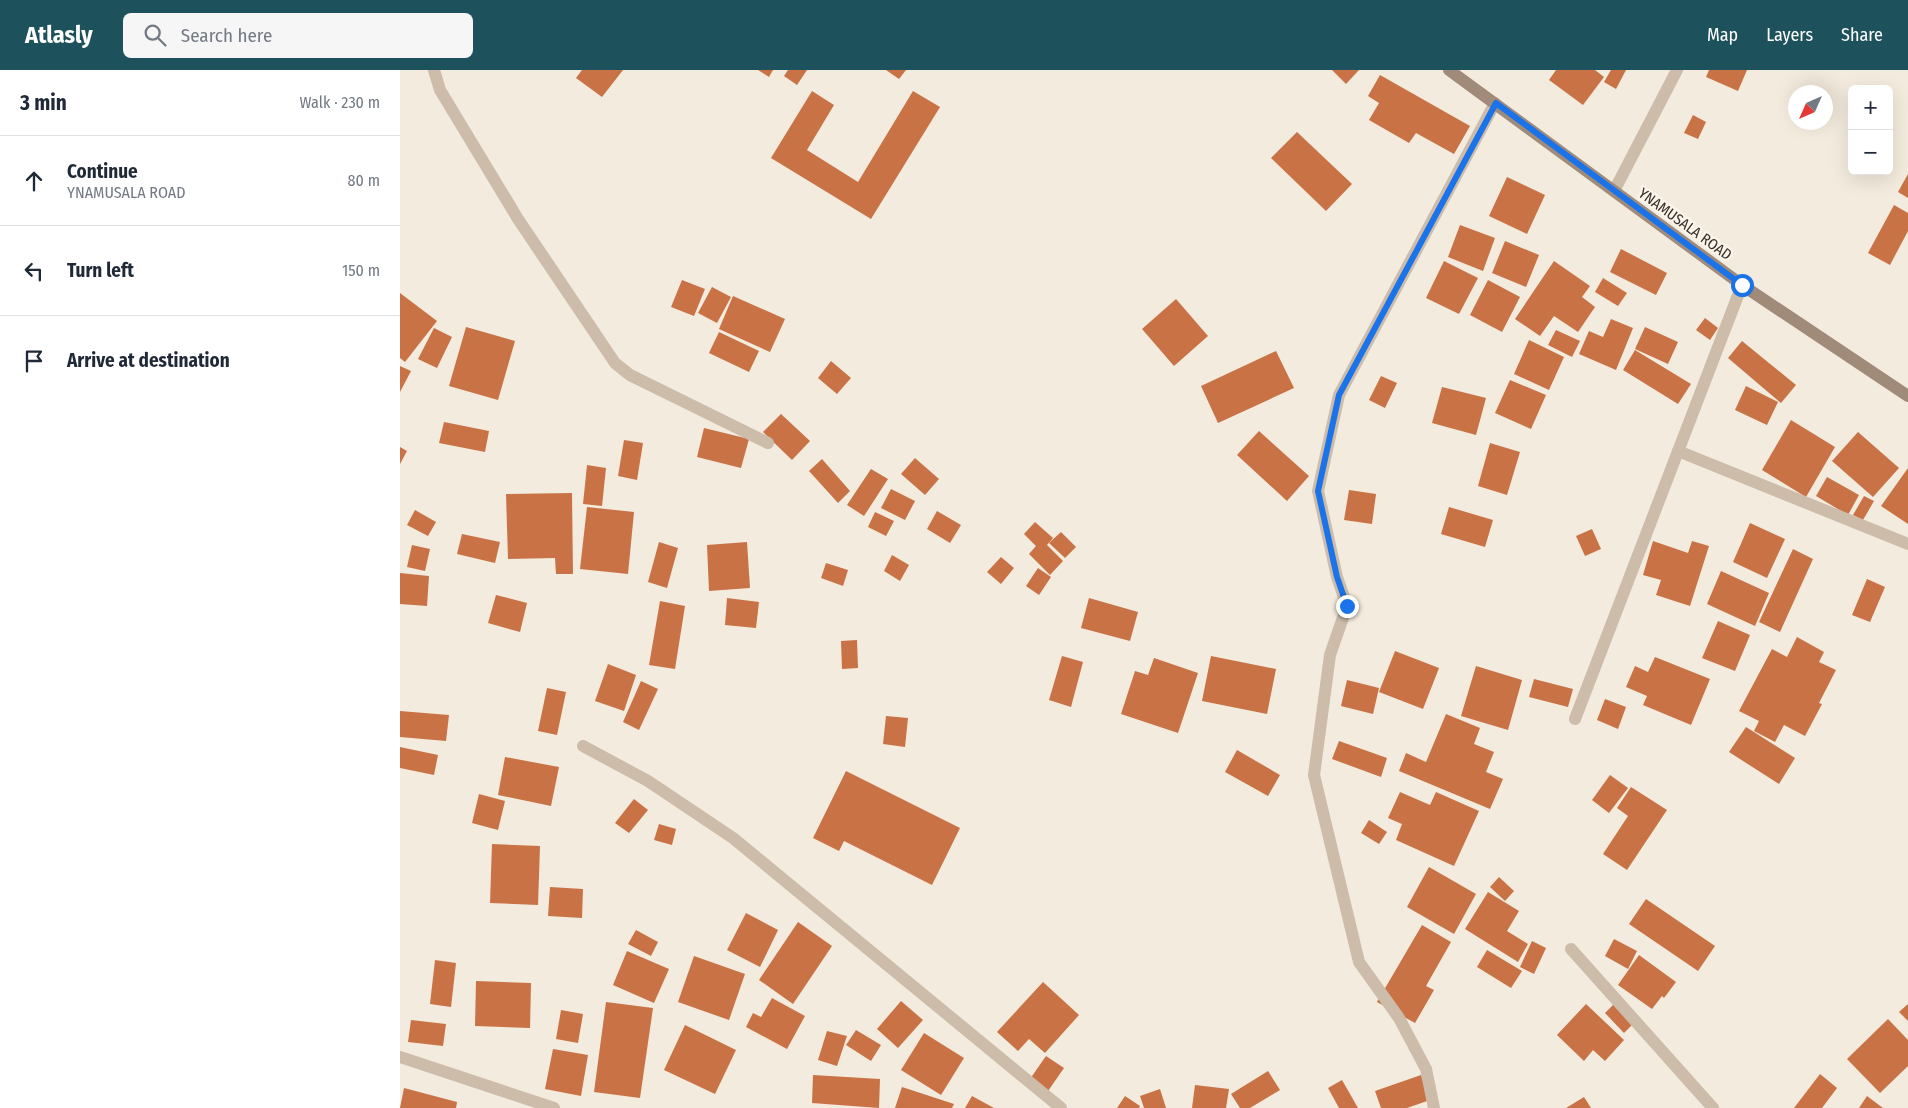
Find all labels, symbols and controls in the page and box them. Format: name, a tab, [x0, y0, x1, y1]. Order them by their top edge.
search box	[123, 13, 473, 58]
text: Atlasly	[25, 21, 93, 49]
icon: search	[141, 21, 169, 49]
text: Search here	[181, 24, 272, 47]
text: Map	[1707, 24, 1738, 46]
text: Layers	[1766, 24, 1813, 46]
text: Share	[1841, 24, 1883, 46]
north arrow	[1788, 85, 1833, 130]
map controls	[1848, 85, 1893, 175]
button: +	[1848, 85, 1893, 130]
text: 3 min	[20, 90, 67, 116]
text: Walk · 230 m	[300, 93, 380, 112]
button: −	[1848, 130, 1893, 175]
text: Continue	[67, 160, 138, 183]
icon: ahead	[20, 167, 48, 195]
text: 80 m	[348, 171, 380, 190]
text: YNAMUSALA ROAD	[67, 183, 185, 202]
street label: YNAMUSALA ROAD	[1635, 184, 1735, 264]
icon: left	[20, 257, 48, 285]
text: Turn left	[67, 259, 134, 282]
text: 150 m	[342, 261, 380, 280]
route start	[1731, 274, 1754, 297]
icon: arrive	[20, 347, 48, 375]
text: Arrive at destination	[67, 349, 230, 372]
route end	[1336, 595, 1359, 618]

